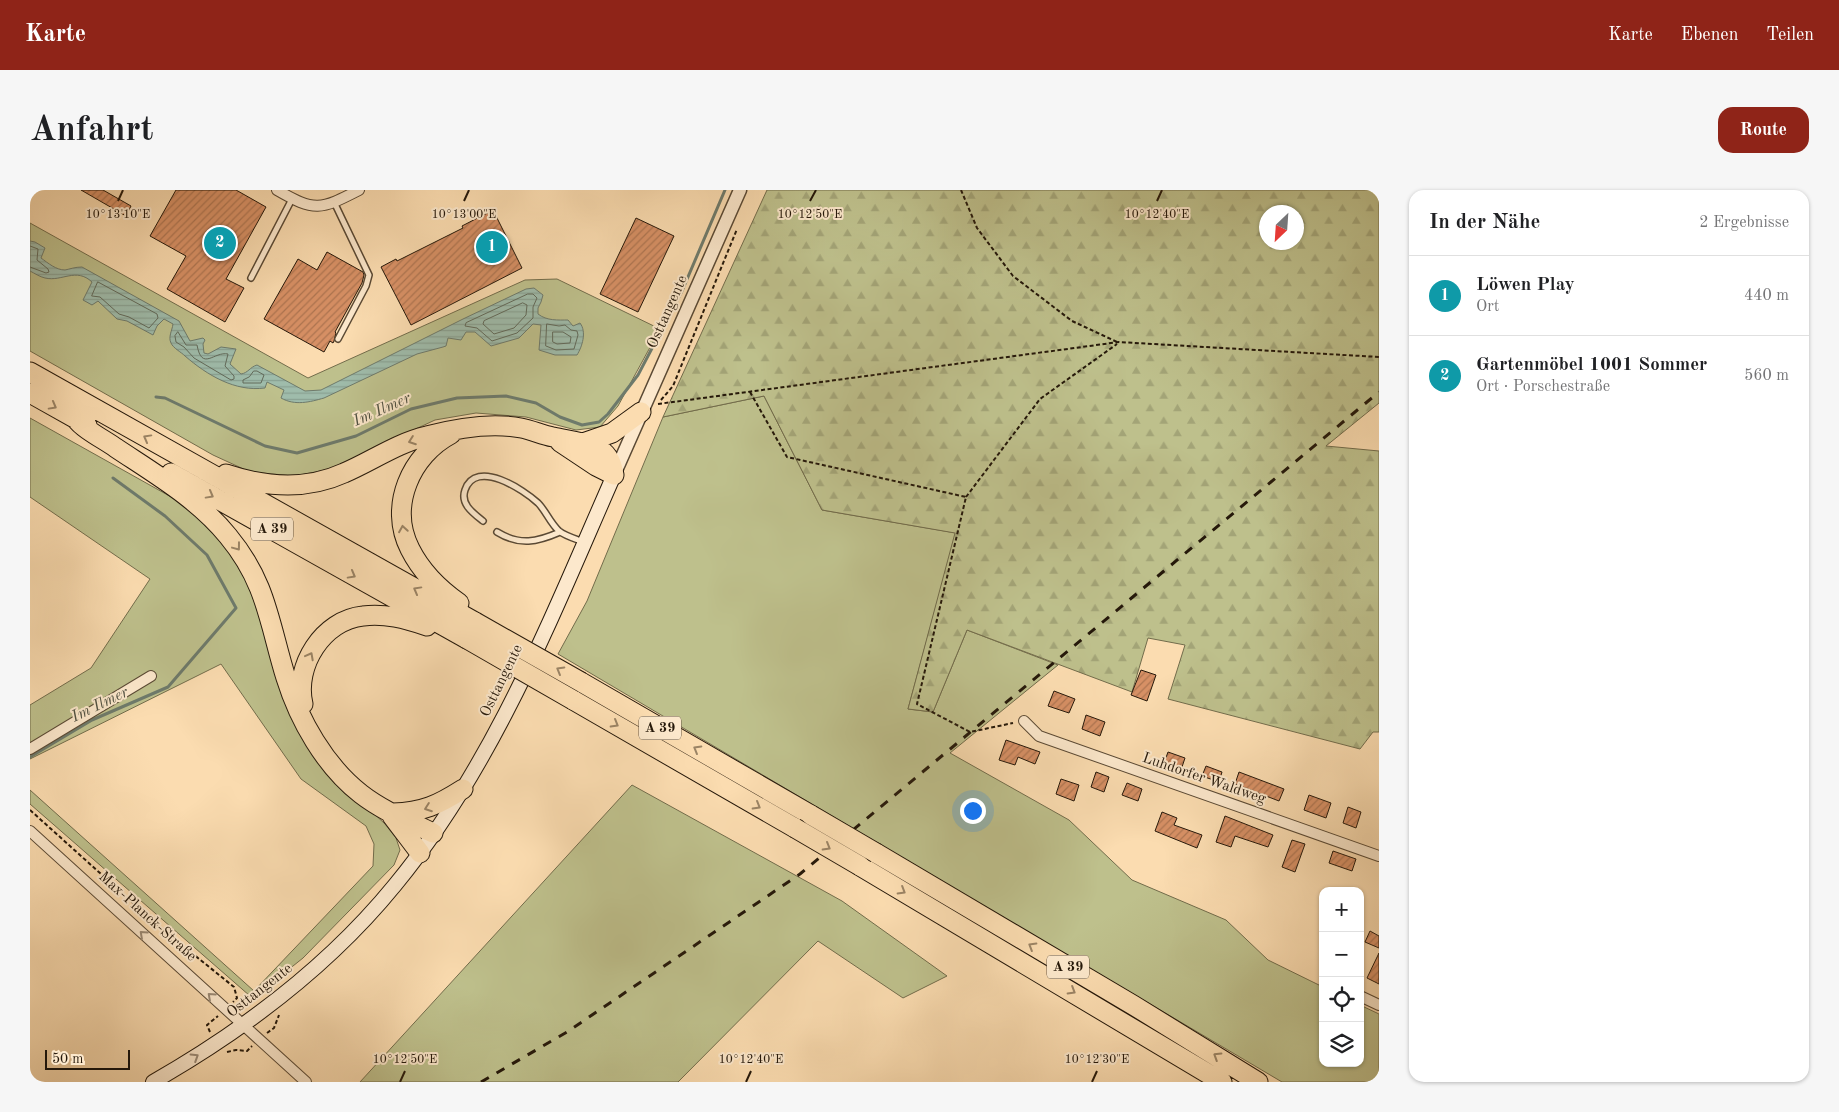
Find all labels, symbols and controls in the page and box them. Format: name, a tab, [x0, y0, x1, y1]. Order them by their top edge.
text: Karte	[25, 23, 86, 47]
text: Karte	[1608, 26, 1653, 44]
text: Ebenen	[1681, 26, 1738, 44]
text: Teilen	[1766, 26, 1814, 44]
button: Route	[1718, 107, 1809, 153]
text: Anfahrt	[30, 113, 153, 148]
north arrow	[1259, 205, 1304, 250]
text: 10°12'50"E	[778, 208, 842, 221]
text: 10°13'10"E	[86, 209, 150, 221]
text: 10°13'00"E	[432, 209, 496, 221]
text: 10°12'40"E	[1125, 209, 1189, 221]
text: In der Nähe	[1429, 212, 1540, 233]
text: 2 Ergebnisse	[1699, 215, 1789, 231]
pin: 2	[204, 224, 236, 262]
pin: 1	[476, 228, 508, 266]
street label: Osttangente	[645, 273, 691, 351]
text: Löwen Play	[1476, 276, 1575, 295]
text: 1	[1440, 288, 1450, 304]
text: 440 m	[1744, 288, 1789, 304]
text: Ort	[1476, 299, 1499, 315]
text: Gartenmöbel 1001 Sommer	[1476, 356, 1707, 375]
text: 2	[1440, 368, 1450, 384]
text: 560 m	[1744, 368, 1789, 384]
text: Ort · Porschestraße	[1476, 379, 1610, 395]
water label: Im Ilmer	[350, 390, 414, 430]
one-way arrow	[48, 400, 57, 410]
one-way arrow	[143, 434, 152, 444]
one-way arrow	[408, 435, 417, 445]
one-way arrow	[205, 489, 214, 499]
road number: A 39	[251, 518, 293, 540]
one-way arrow	[399, 524, 409, 533]
one-way arrow	[231, 541, 239, 550]
one-way arrow	[347, 568, 356, 578]
one-way arrow	[413, 586, 422, 596]
street label: Osttangente	[478, 642, 526, 719]
one-way arrow	[304, 652, 314, 661]
one-way arrow	[556, 666, 565, 676]
water label: Im Ilmer	[68, 684, 132, 726]
road number: A 39	[639, 716, 681, 740]
one-way arrow	[610, 718, 619, 728]
one-way arrow	[694, 746, 703, 756]
street label: Luhdorfer Waldweg	[1140, 751, 1268, 807]
your location	[960, 798, 986, 824]
one-way arrow	[752, 799, 761, 809]
one-way arrow	[424, 802, 433, 812]
one-way arrow	[822, 841, 831, 851]
street label: Max-Planck-Straße	[95, 869, 199, 965]
one-way arrow	[896, 884, 905, 894]
map controls	[1319, 887, 1364, 1067]
button: +	[1319, 887, 1364, 932]
one-way arrow	[140, 931, 149, 940]
button: −	[1319, 932, 1364, 977]
one-way arrow	[1029, 942, 1038, 952]
road number: A 39	[1047, 956, 1089, 979]
street label: Osttangente	[225, 961, 296, 1021]
button: locate	[1319, 977, 1364, 1022]
one-way arrow	[1066, 985, 1075, 995]
one-way arrow	[208, 993, 217, 1002]
button: layers	[1319, 1022, 1364, 1067]
scale bar	[45, 1047, 130, 1070]
text: 50 m	[52, 1052, 83, 1066]
text: 10°12'50"E	[373, 1053, 437, 1066]
one-way arrow	[1213, 1053, 1222, 1063]
one-way arrow	[190, 1054, 199, 1064]
text: 10°12'40"E	[719, 1054, 783, 1066]
text: 10°12'30"E	[1065, 1054, 1129, 1066]

